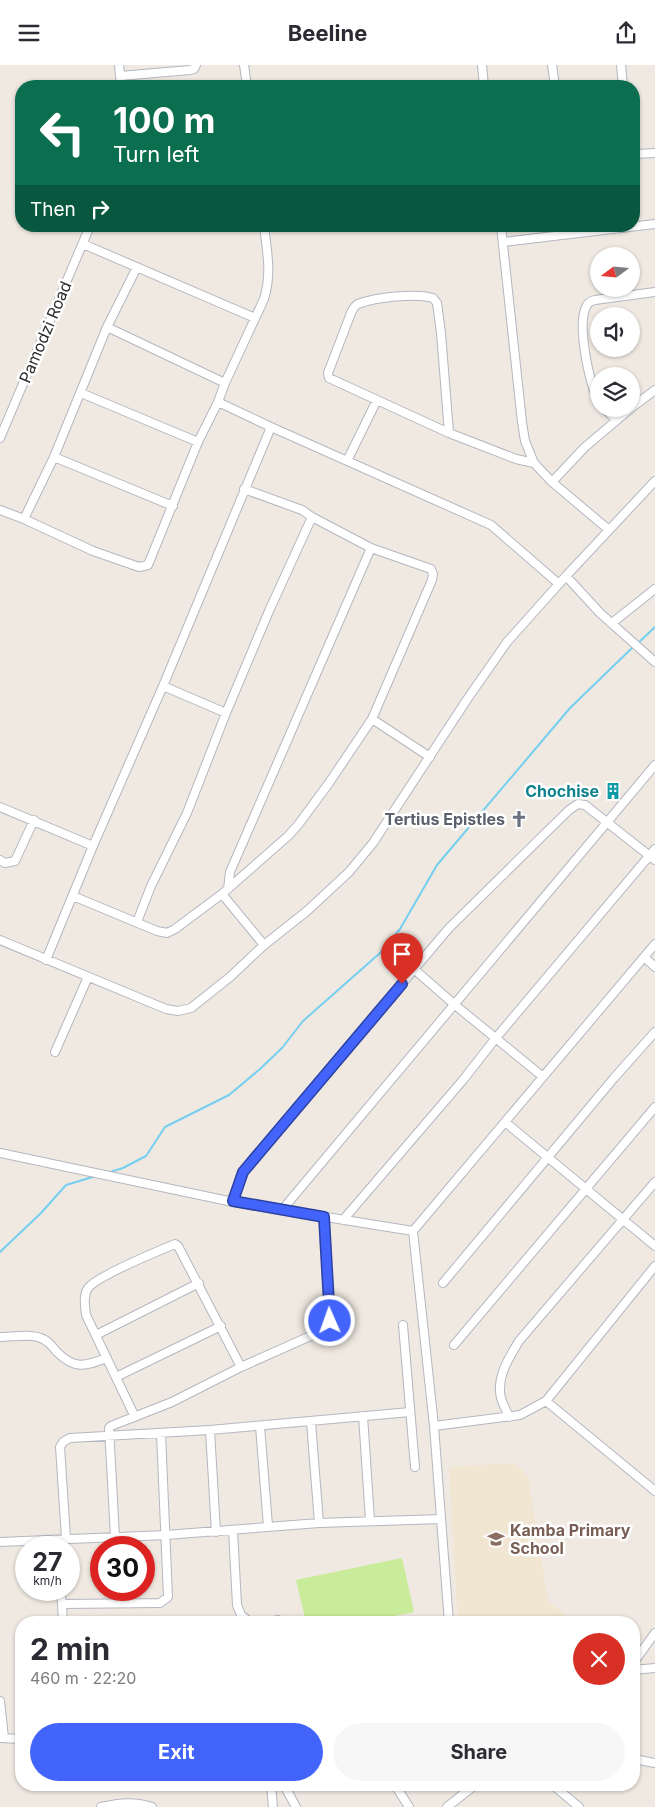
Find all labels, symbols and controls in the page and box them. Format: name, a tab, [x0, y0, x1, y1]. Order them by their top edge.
icon: menu	[15, 19, 43, 47]
icon: share	[612, 19, 640, 47]
text: Beeline	[288, 20, 367, 46]
text: 100 m	[113, 99, 216, 141]
icon: left	[30, 100, 95, 165]
text: Turn left	[113, 141, 199, 167]
icon: right	[86, 195, 114, 223]
text: Then	[30, 198, 76, 221]
north arrow	[590, 247, 640, 297]
map controls	[590, 247, 640, 417]
street label: Pamodzi Road	[15, 278, 75, 386]
button: sound	[590, 307, 640, 357]
button: layers	[590, 367, 640, 417]
place label: Chochise	[525, 781, 599, 801]
building icon: Chochise	[603, 781, 623, 801]
place label: Tertius Epistles	[384, 809, 505, 829]
church icon: Tertius Epistles	[509, 809, 529, 829]
pin	[381, 933, 423, 984]
icon: arrive	[388, 940, 416, 968]
position arrow	[303, 1294, 355, 1346]
place label: Kamba Primary School	[510, 1520, 631, 1558]
school or university icon: Kamba Primary School	[486, 1529, 506, 1549]
speed limit sign: 30	[90, 1536, 155, 1601]
text: 27	[32, 1547, 63, 1577]
text: km/h	[33, 1573, 62, 1588]
text: 2 min	[30, 1631, 110, 1667]
button: close	[573, 1633, 625, 1685]
text: 460 m · 22:20	[30, 1668, 136, 1688]
button: Exit	[30, 1723, 323, 1781]
button: Share	[333, 1723, 625, 1781]

